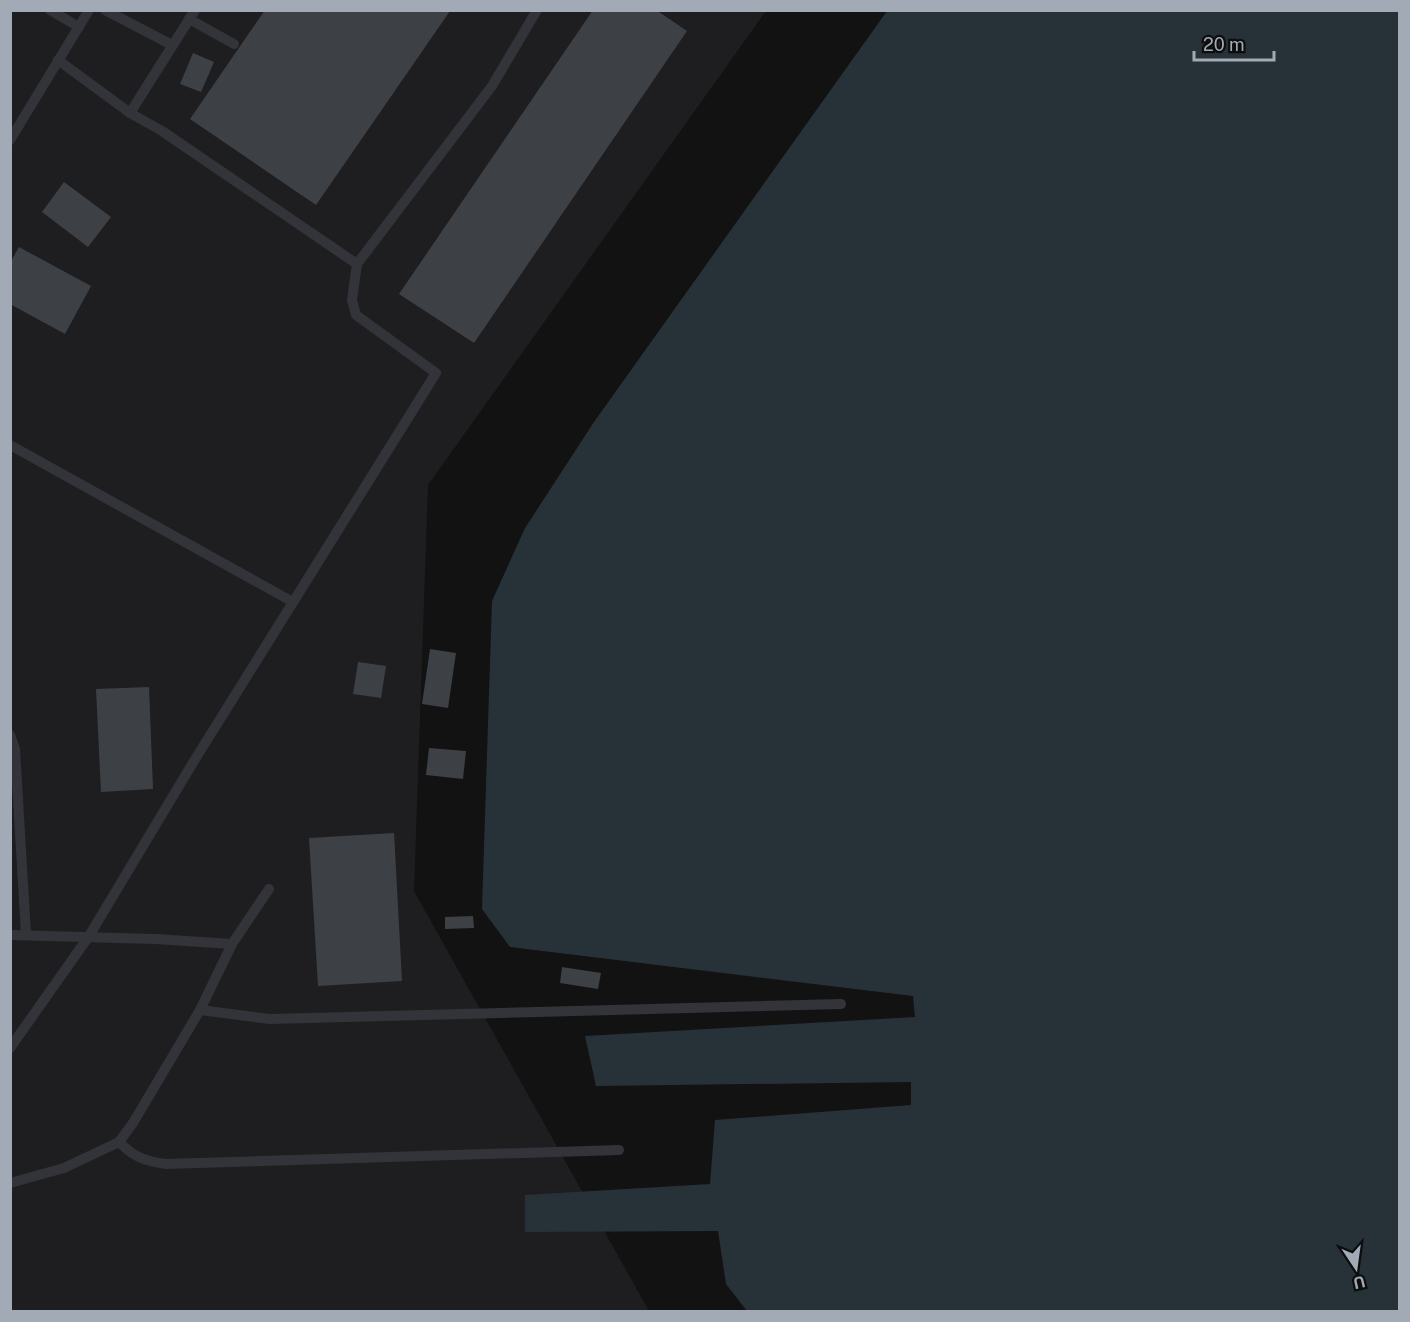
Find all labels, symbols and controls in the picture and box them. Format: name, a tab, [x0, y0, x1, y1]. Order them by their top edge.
scale bar	[1194, 24, 1274, 62]
text: 20 m	[1203, 34, 1245, 55]
north arrow	[1326, 1238, 1386, 1298]
text: U	[1351, 1272, 1367, 1293]

